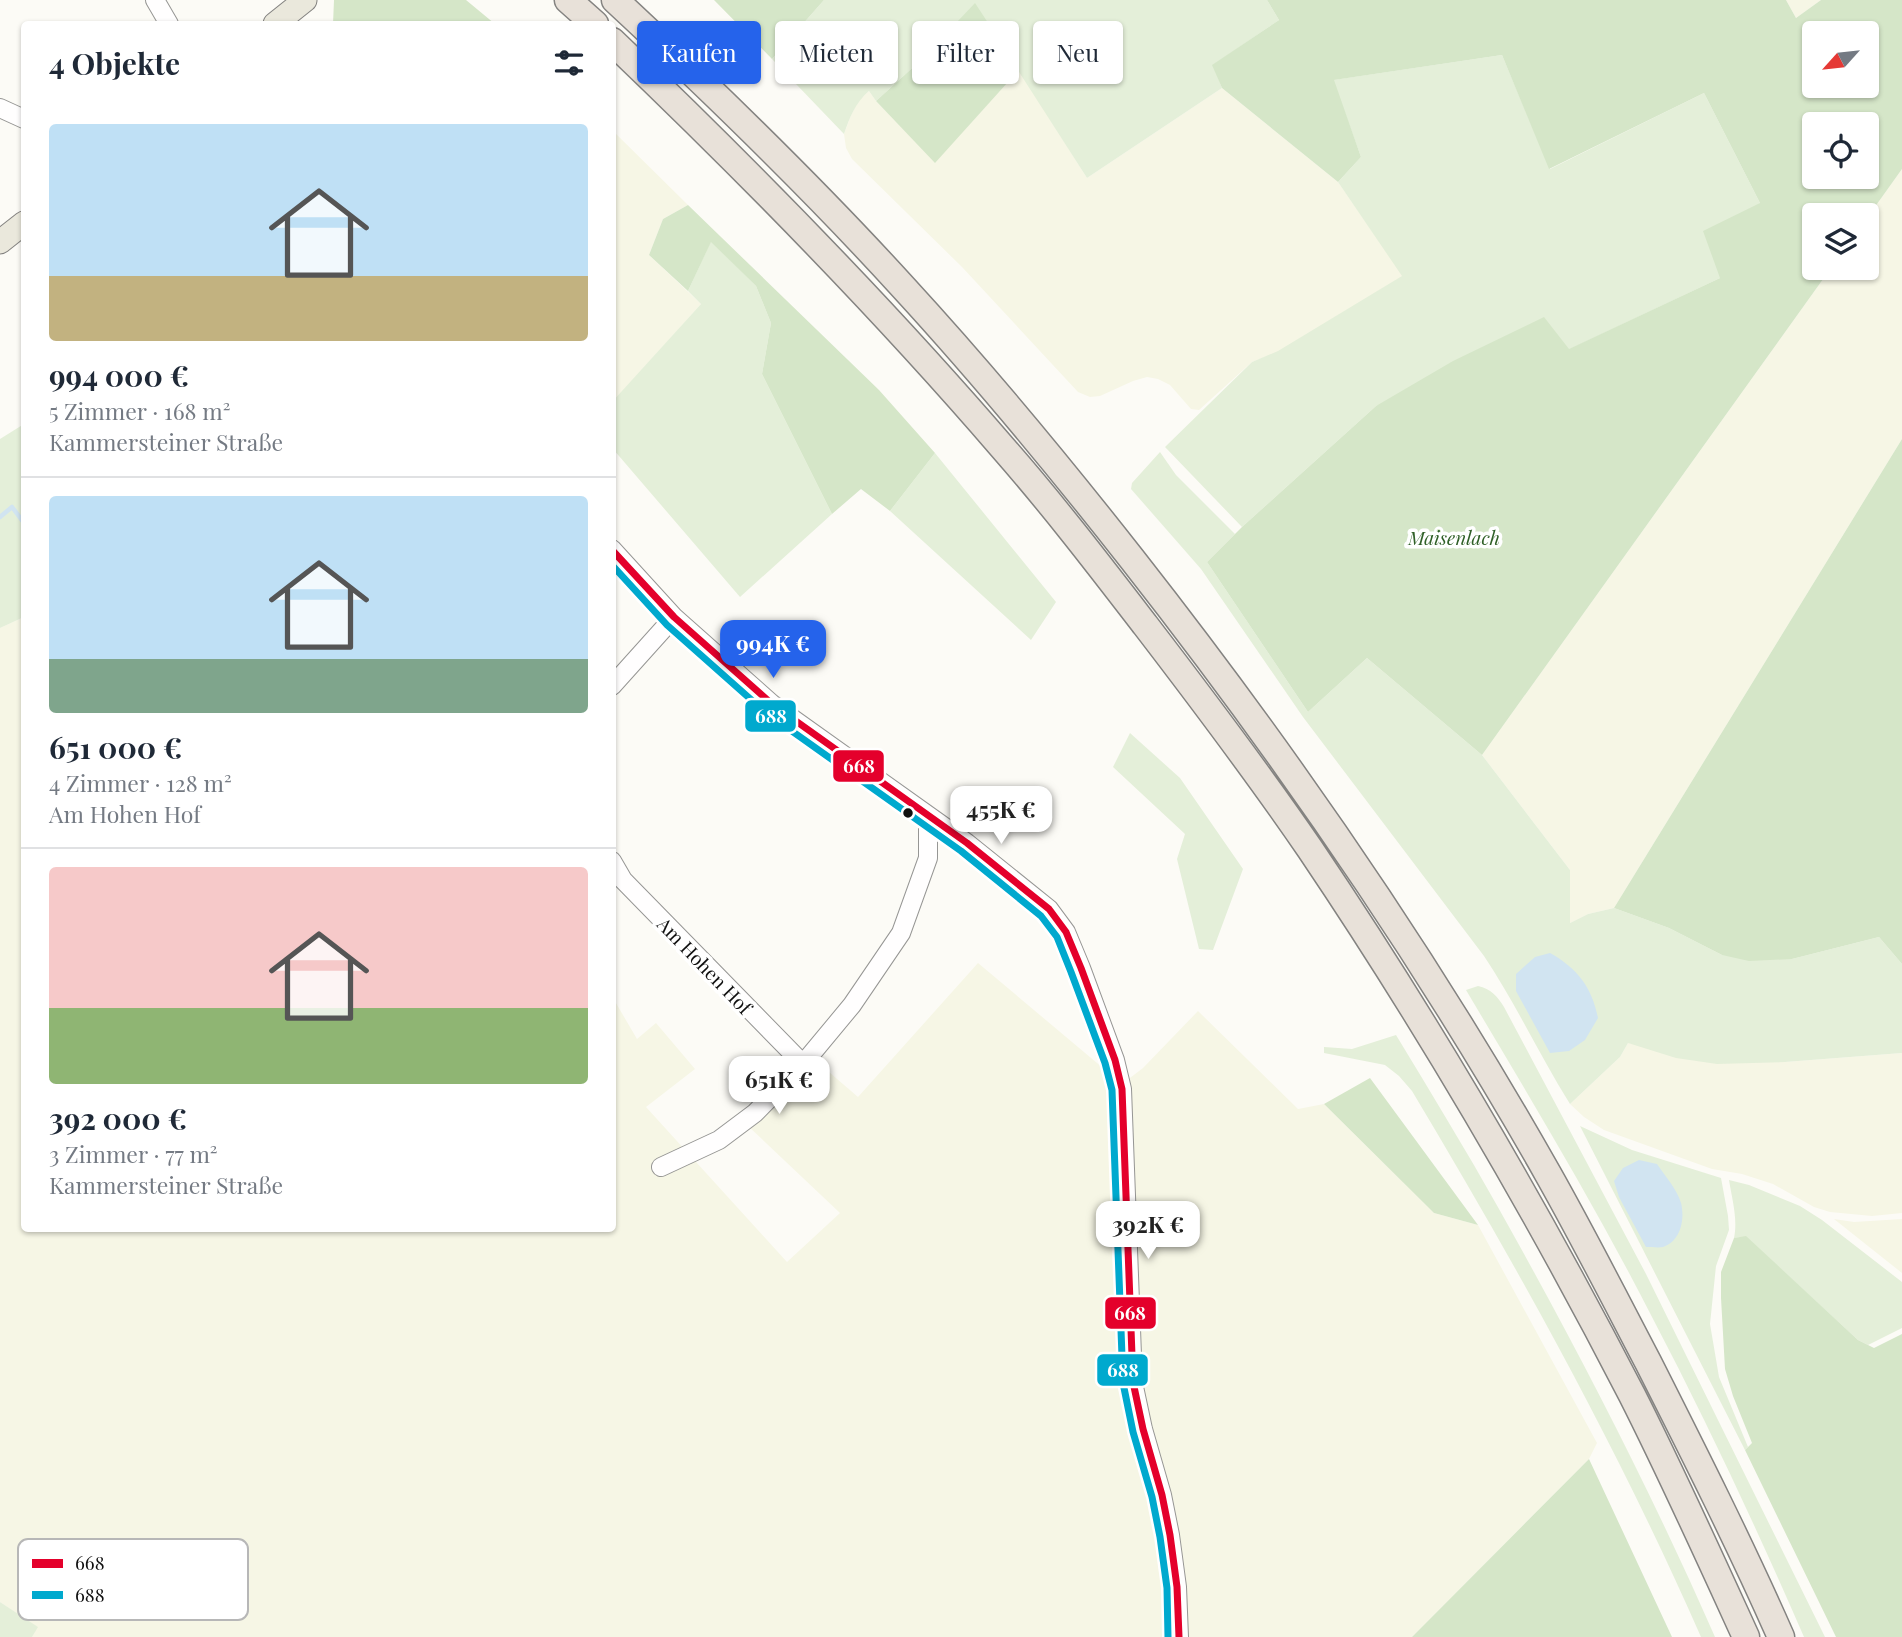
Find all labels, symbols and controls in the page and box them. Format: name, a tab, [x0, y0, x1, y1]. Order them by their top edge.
chip: Kaufen	[637, 21, 761, 84]
chip: Mieten	[775, 21, 898, 84]
chip: Filter	[912, 21, 1019, 84]
chip: Neu	[1033, 21, 1123, 84]
north arrow	[1802, 21, 1880, 98]
map controls	[1802, 21, 1879, 280]
text: 4 Objekte	[49, 43, 180, 83]
icon: filters	[550, 44, 588, 82]
button: locate	[1802, 112, 1879, 189]
icon: home	[256, 170, 382, 296]
button: layers	[1802, 203, 1879, 280]
text: 994 000 €	[49, 355, 189, 395]
text: 5 Zimmer · 168 m²	[49, 395, 230, 426]
text: Kammersteiner Straße	[49, 426, 283, 457]
park label: Maisenlach	[1407, 524, 1500, 550]
icon: home	[256, 542, 382, 668]
pin: 994K €	[716, 620, 830, 680]
text: 994K €	[736, 627, 810, 658]
line badge: 688	[744, 699, 797, 733]
text: 688	[755, 702, 787, 728]
text: 651 000 €	[49, 727, 182, 767]
line badge: 668	[832, 749, 885, 783]
text: 668	[843, 752, 875, 778]
text: 4 Zimmer · 128 m²	[49, 767, 232, 798]
pin: 455K €	[944, 786, 1058, 846]
text: 455K €	[966, 793, 1036, 824]
text: Am Hohen Hof	[49, 798, 201, 829]
unlabelled marker	[901, 806, 915, 820]
street label: Am Hohen Hof	[651, 910, 759, 1020]
icon: home	[256, 913, 382, 1039]
pin: 651K €	[722, 1056, 836, 1116]
text: 651K €	[745, 1063, 813, 1094]
text: 392 000 €	[49, 1098, 187, 1138]
text: 3 Zimmer · 77 m²	[49, 1138, 218, 1169]
text: Kammersteiner Straße	[49, 1169, 283, 1200]
pin: 392K €	[1091, 1202, 1205, 1261]
text: 392K €	[1112, 1208, 1184, 1239]
line badge: 668	[1104, 1296, 1157, 1330]
text: 668	[1114, 1299, 1146, 1325]
line badge: 688	[1096, 1353, 1149, 1387]
text: 688	[1107, 1356, 1139, 1382]
legend	[18, 1539, 248, 1620]
text: 668	[75, 1549, 105, 1575]
text: 688	[75, 1581, 105, 1607]

